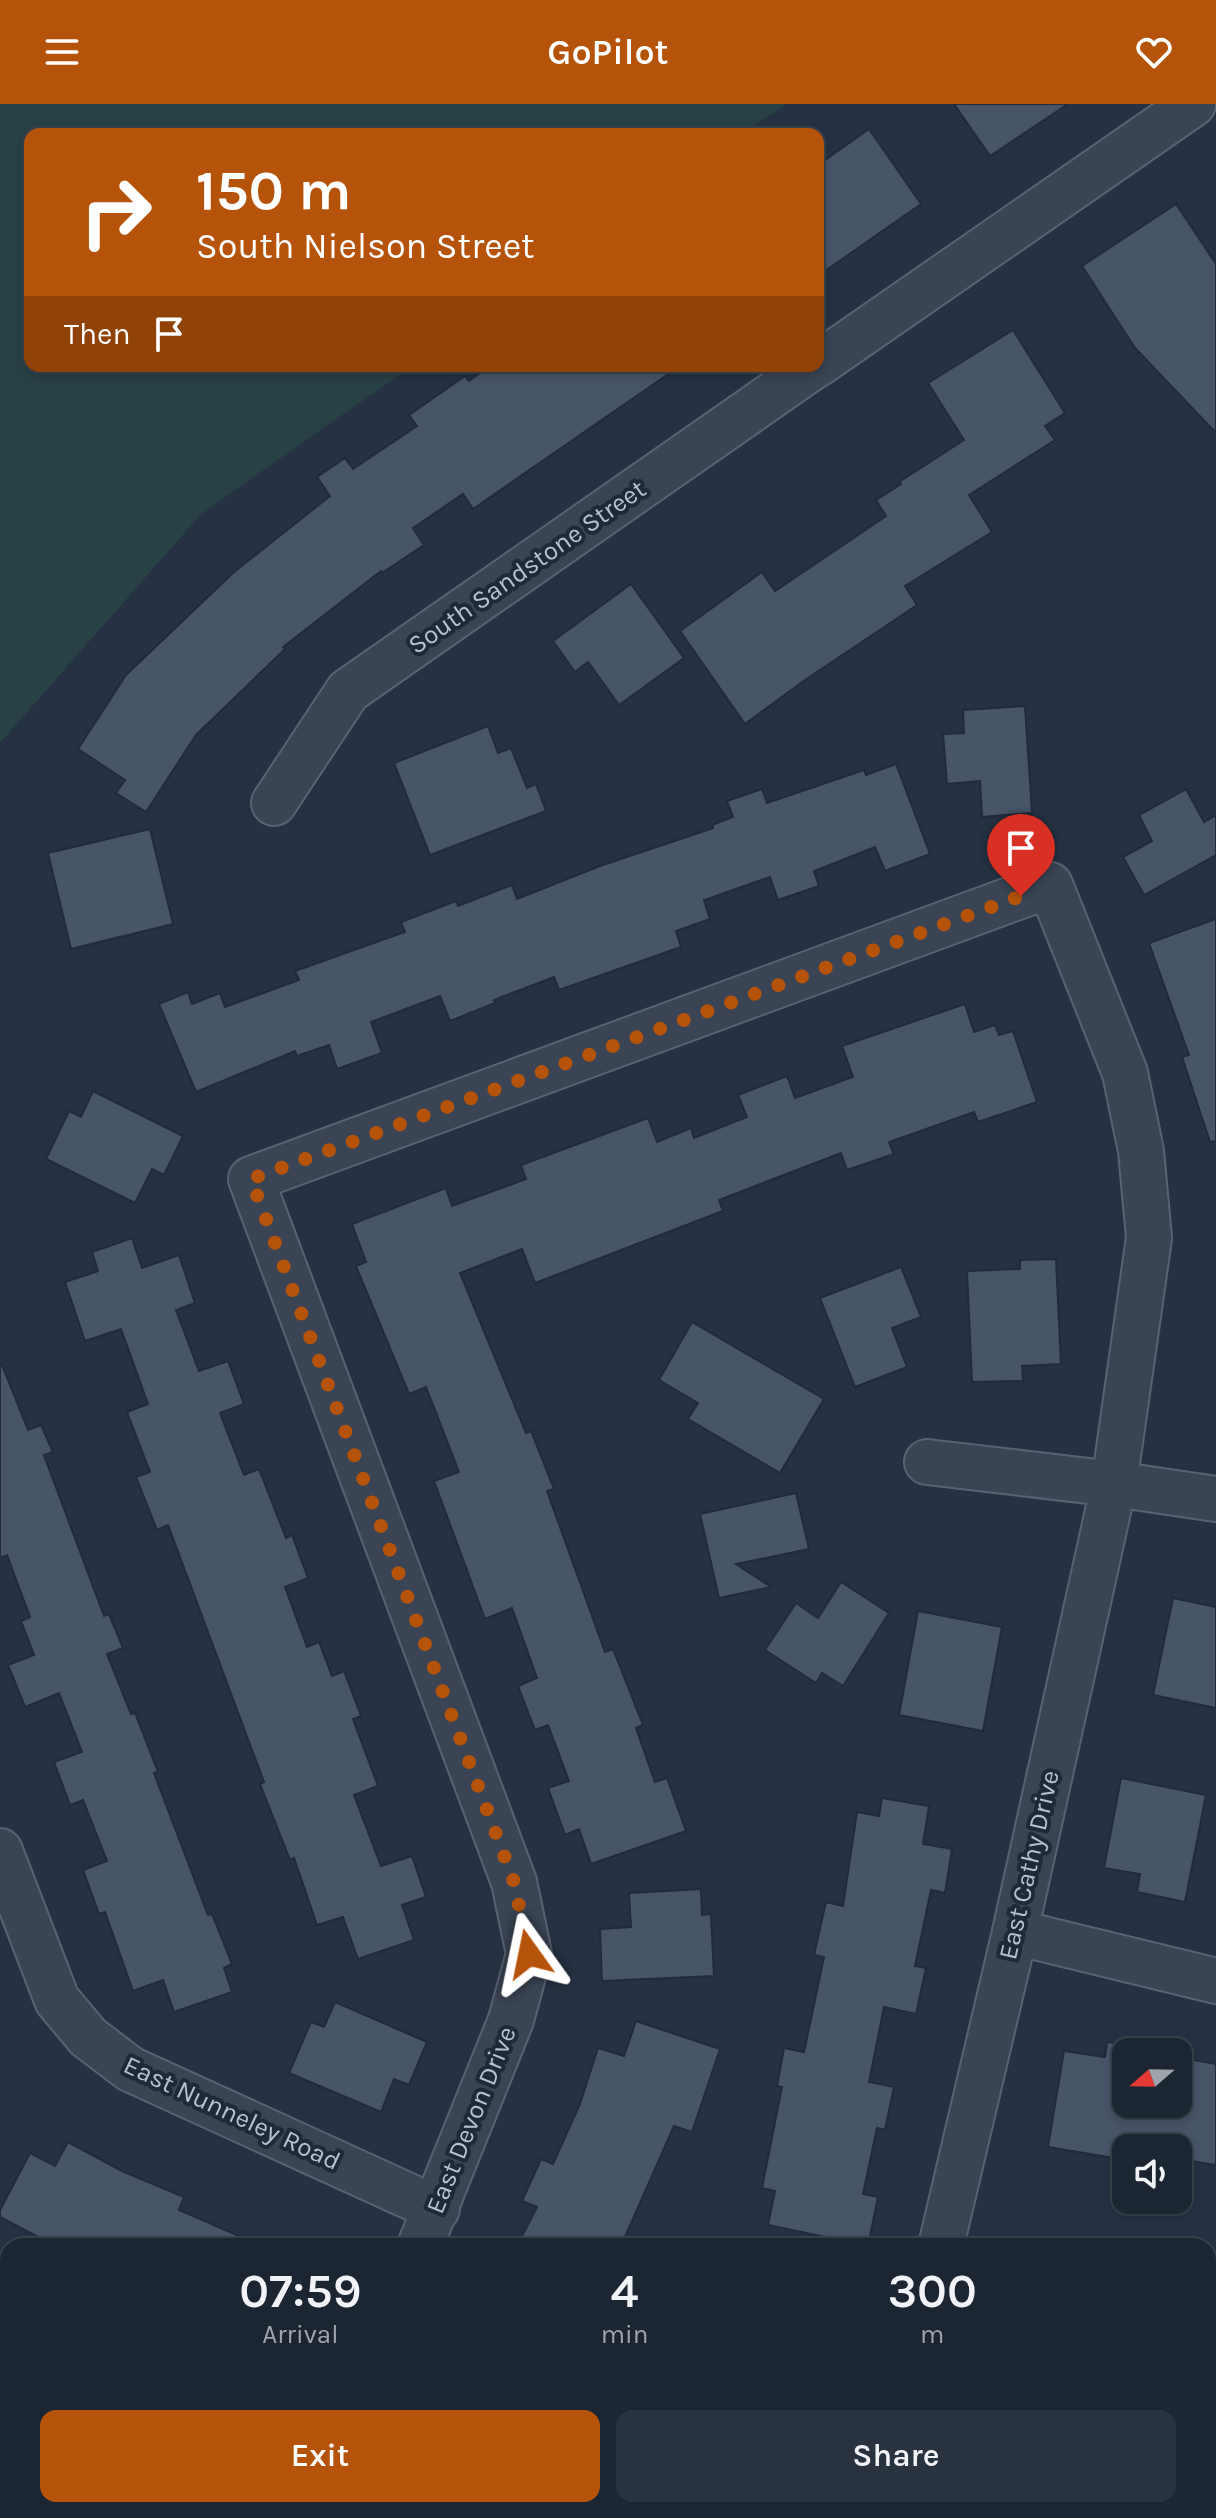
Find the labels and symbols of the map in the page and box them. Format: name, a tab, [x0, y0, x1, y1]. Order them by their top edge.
street label: South Sandstone Street	[402, 473, 652, 661]
pin	[987, 814, 1055, 896]
street label: East Cathy Drive	[992, 1767, 1066, 1963]
position arrow	[487, 1912, 571, 1996]
street label: East Devon Drive	[419, 2022, 523, 2218]
north arrow	[1112, 2038, 1192, 2118]
street label: East Nunneley Road	[119, 2049, 345, 2177]

